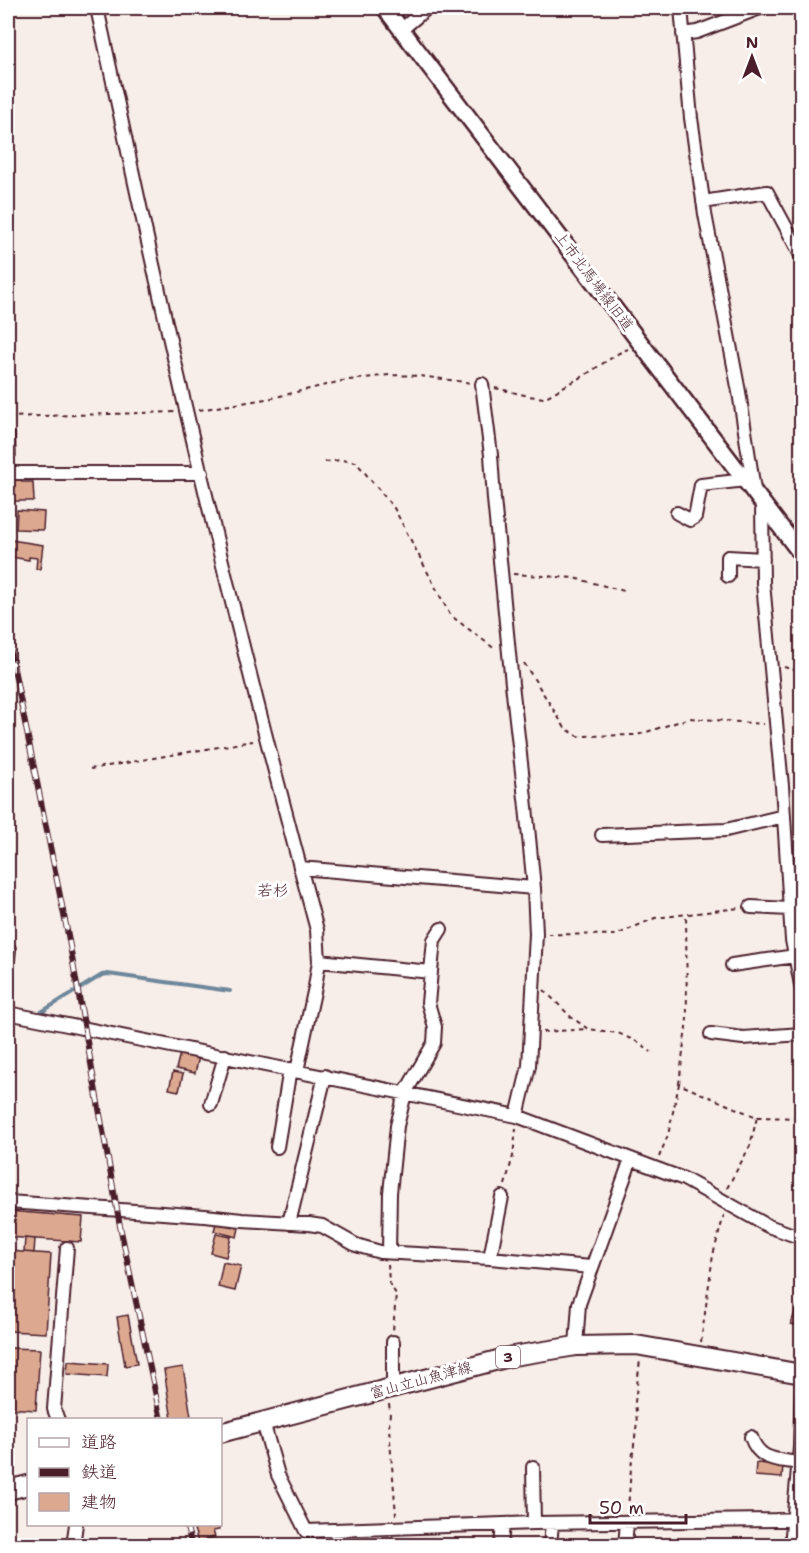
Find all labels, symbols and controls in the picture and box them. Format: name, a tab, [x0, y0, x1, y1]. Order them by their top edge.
north arrow	[722, 27, 782, 87]
text: N	[746, 32, 758, 53]
street label: 上市北馬場線旧道	[550, 227, 638, 335]
district label: 若杉	[257, 880, 289, 901]
road number: 3	[496, 1346, 520, 1368]
street label: 富山立山魚津線	[368, 1357, 474, 1403]
legend	[27, 1418, 222, 1526]
text: 道路	[81, 1430, 117, 1454]
text: 鉄道	[81, 1460, 117, 1484]
scale bar	[590, 1487, 686, 1525]
text: 建物	[81, 1490, 117, 1514]
text: 50 m	[599, 1496, 644, 1520]

